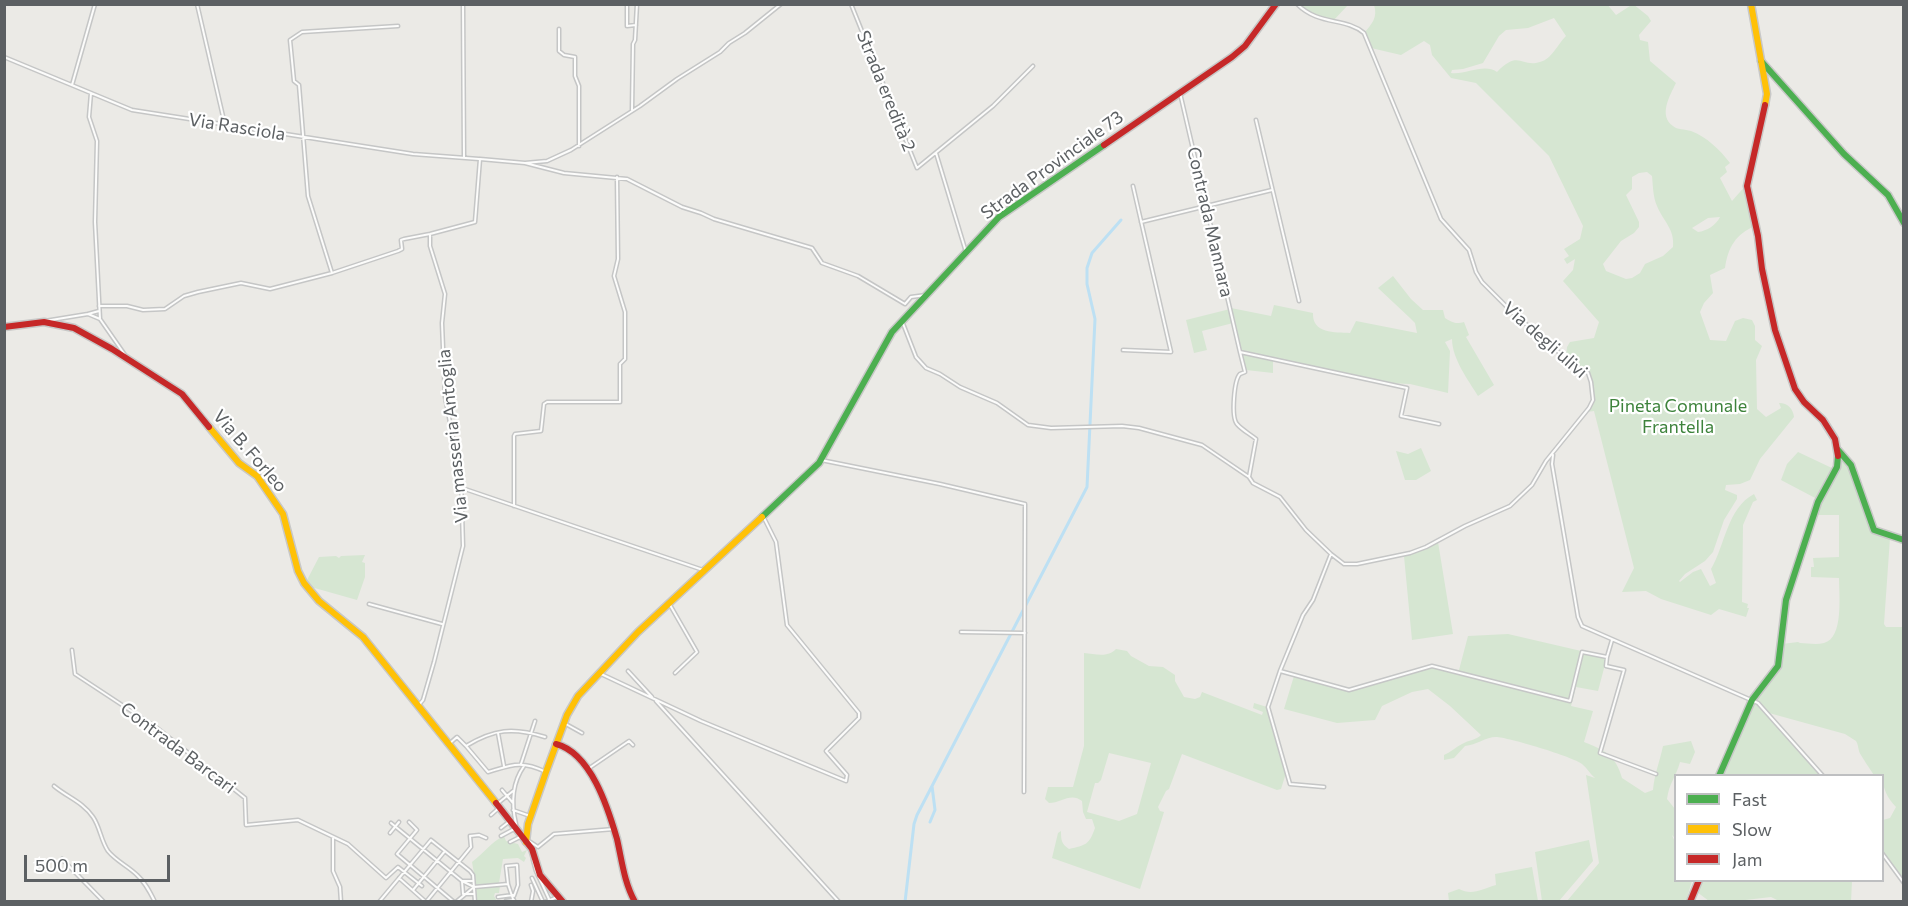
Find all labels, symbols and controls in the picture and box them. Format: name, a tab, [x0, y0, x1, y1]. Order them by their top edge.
street label: Strada eredità 2	[852, 27, 920, 155]
street label: Strada Provinciale 73	[977, 106, 1127, 224]
street label: Via Rasciola	[187, 109, 287, 145]
street label: Contrada Mannara	[1182, 145, 1238, 299]
street label: Via degli ulivi	[1498, 297, 1592, 383]
street label: Via masseria Antoglia	[433, 348, 473, 524]
park label: Pineta Comunale Frantella	[1609, 395, 1747, 438]
street label: Via B. Forleo	[208, 405, 292, 497]
street label: Contrada Barcari	[116, 698, 240, 798]
legend	[1674, 774, 1884, 882]
text: Fast	[1732, 788, 1767, 810]
text: Slow	[1732, 818, 1772, 840]
scale bar	[27, 843, 172, 881]
text: Jam	[1732, 848, 1762, 870]
text: 500 m	[35, 854, 88, 876]

